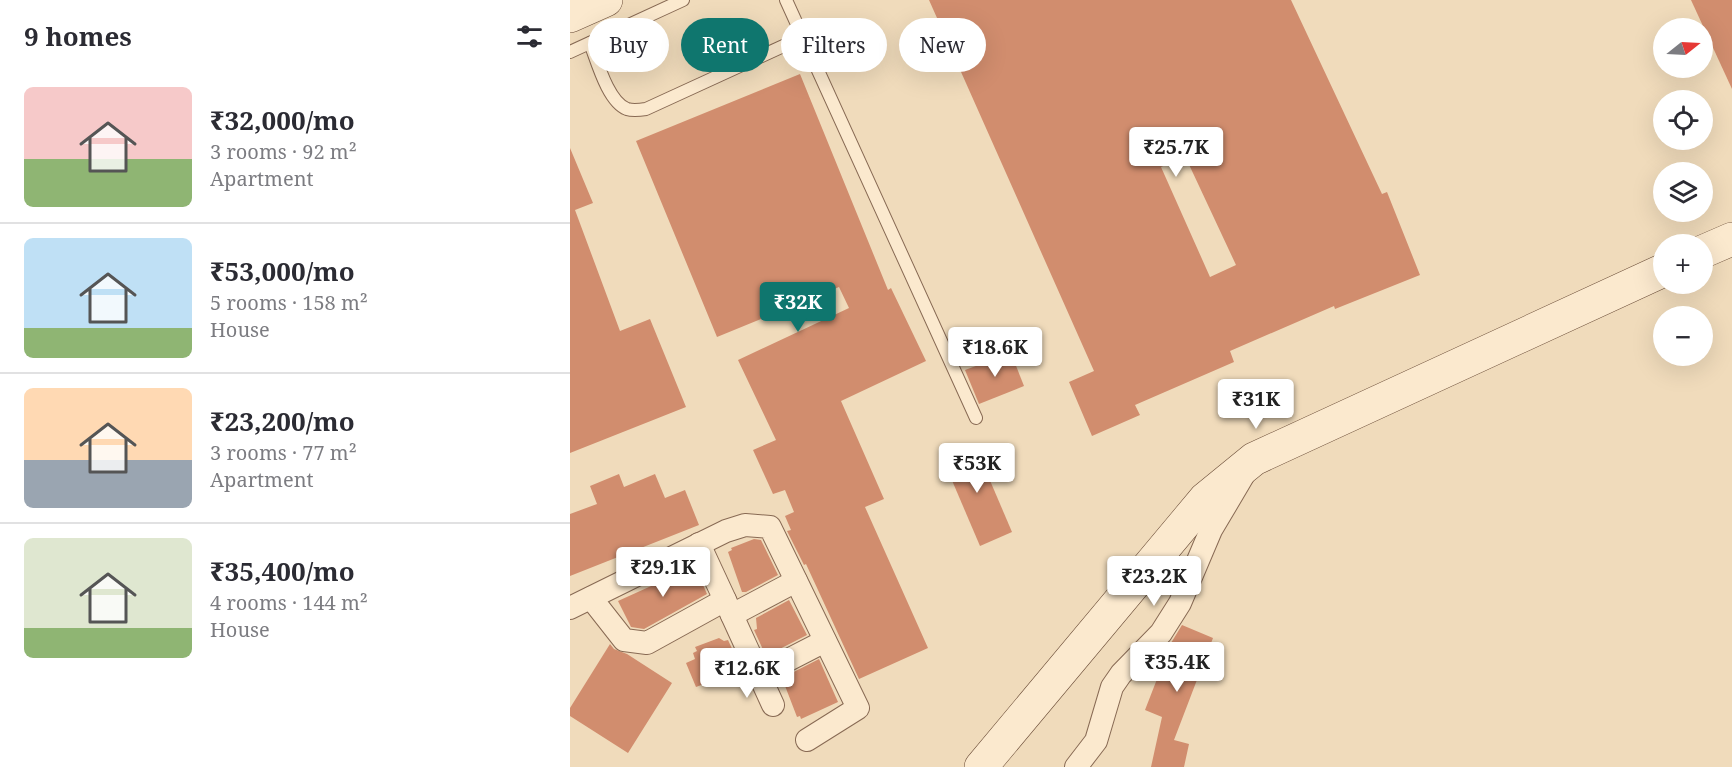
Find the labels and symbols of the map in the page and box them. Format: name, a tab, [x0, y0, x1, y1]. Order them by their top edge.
north arrow	[1653, 18, 1713, 78]
pin: ₹25.7K	[1127, 127, 1225, 178]
pin: ₹32K	[762, 282, 834, 333]
pin: ₹18.6K	[946, 327, 1044, 378]
pin: ₹31K	[1220, 379, 1292, 430]
pin: ₹53K	[941, 443, 1013, 494]
pin: ₹29.1K	[614, 547, 712, 598]
pin: ₹23.2K	[1105, 556, 1203, 607]
pin: ₹35.4K	[1128, 642, 1226, 693]
pin: ₹12.6K	[698, 648, 796, 699]

